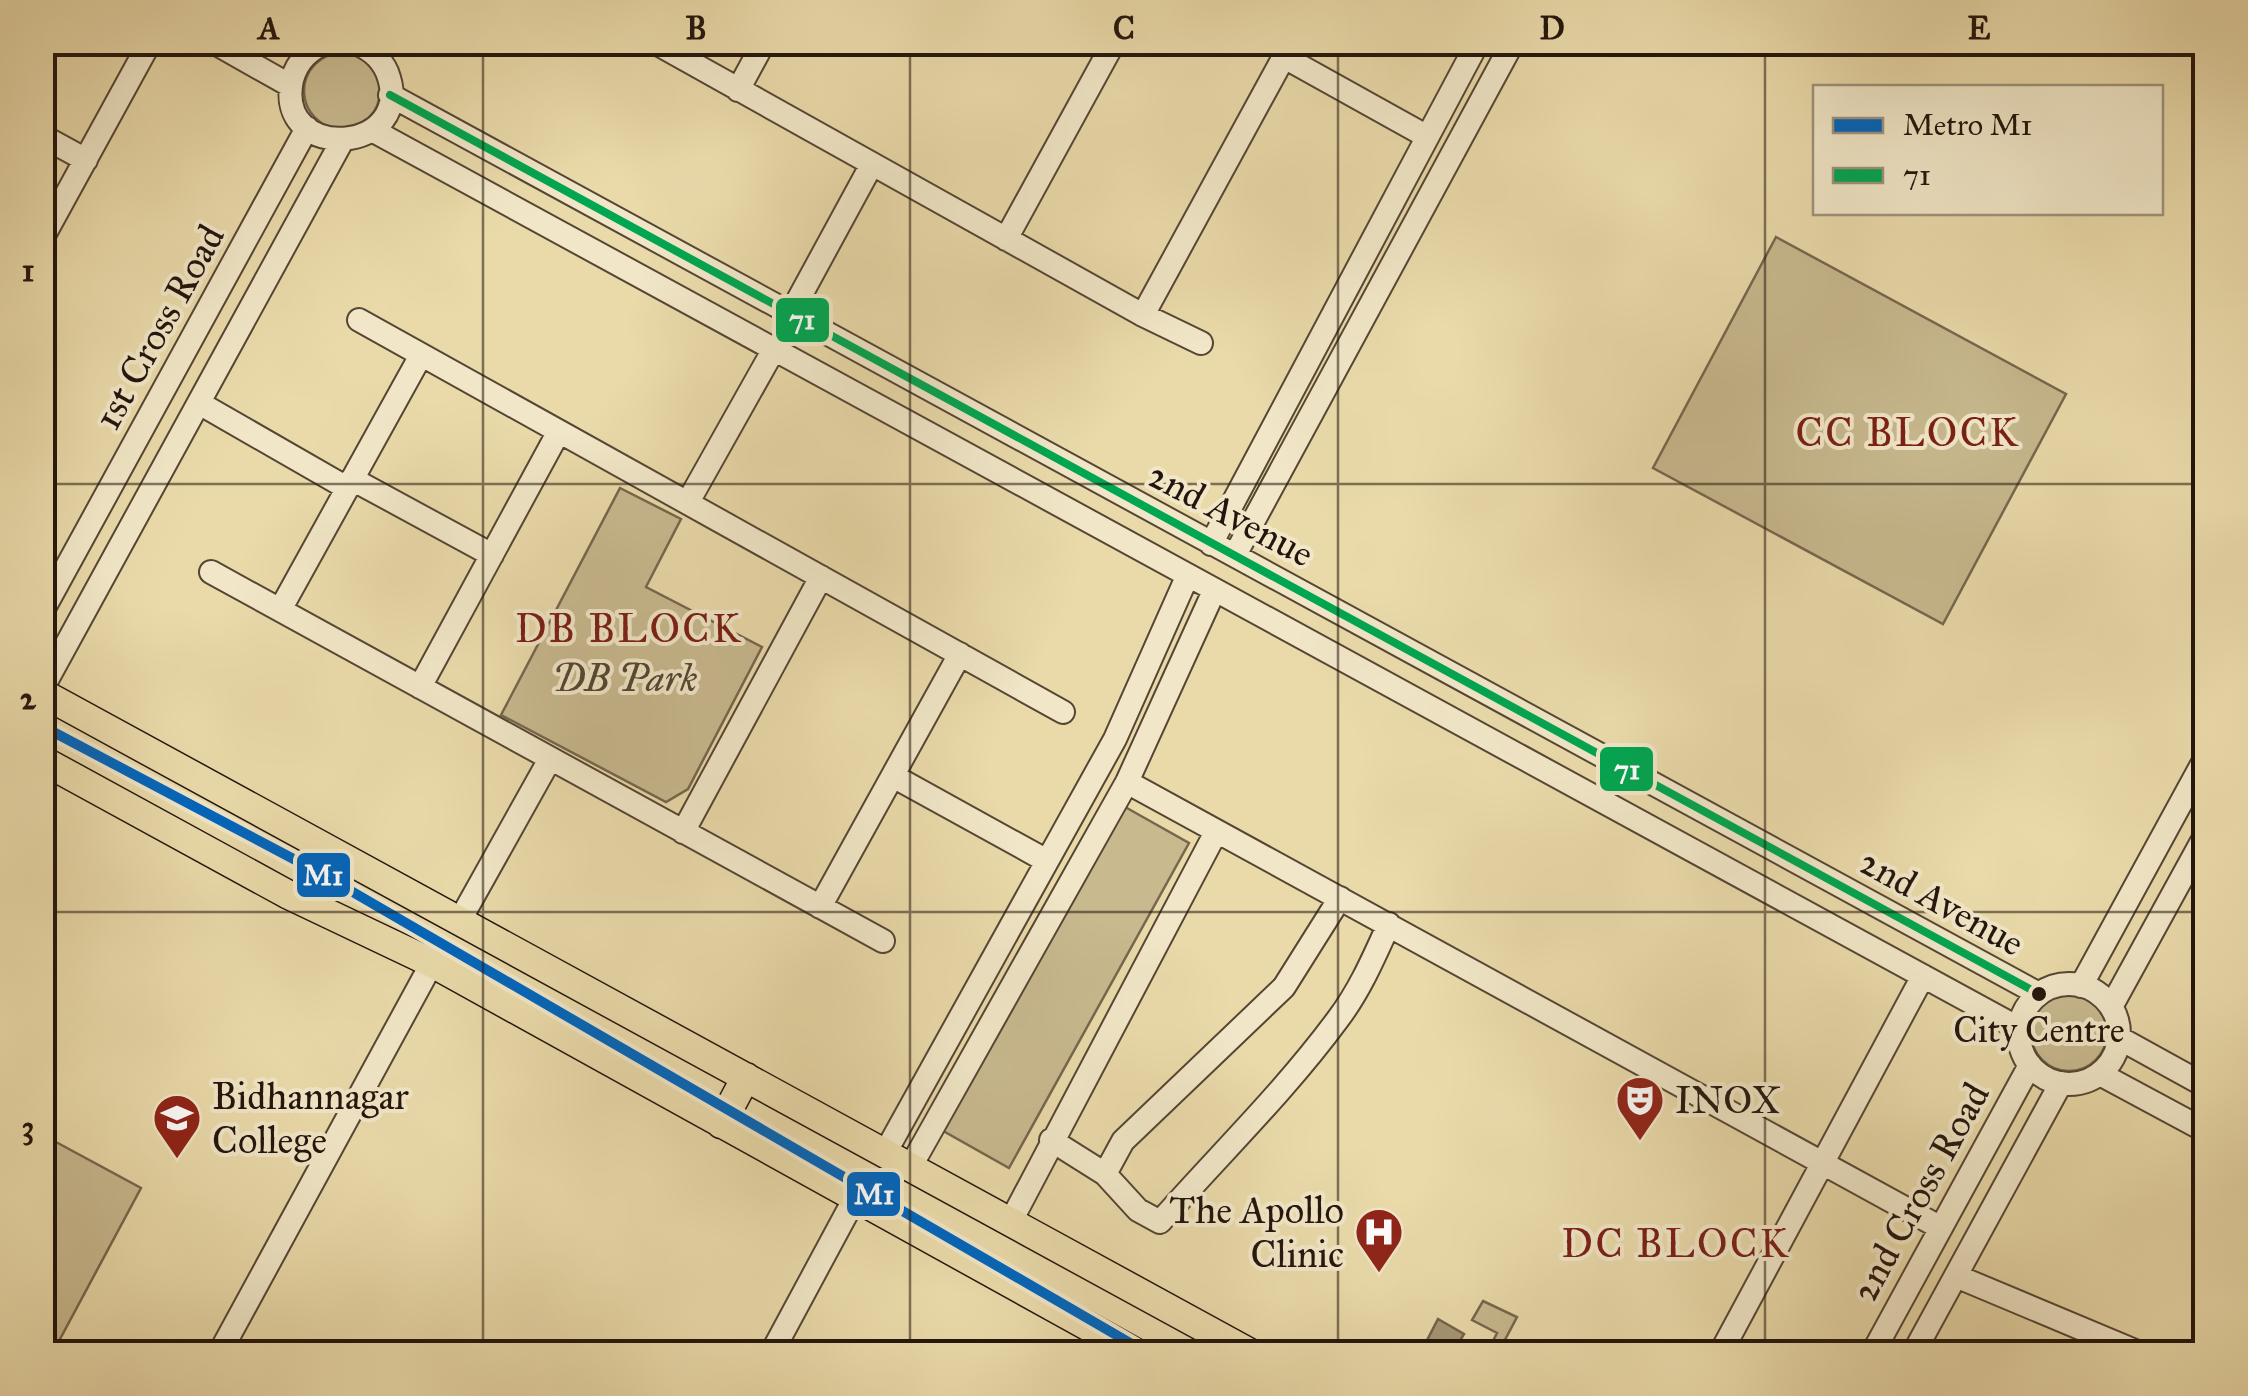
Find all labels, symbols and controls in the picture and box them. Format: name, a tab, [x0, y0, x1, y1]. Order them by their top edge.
text: A	[256, 9, 280, 48]
text: B	[685, 9, 707, 48]
text: C	[1113, 9, 1135, 48]
text: D	[1539, 9, 1565, 48]
text: E	[1968, 9, 1991, 48]
legend	[1813, 85, 2163, 215]
text: Metro M1	[1903, 107, 2032, 143]
text: 71	[1903, 157, 1931, 193]
street label: 1st Cross Road	[84, 217, 234, 437]
text: 1	[22, 251, 35, 290]
line badge: 71	[774, 296, 831, 344]
text: 71	[789, 302, 815, 337]
district label: CC BLOCK	[1796, 408, 2021, 457]
street label: 2nd Avenue	[1140, 451, 1322, 577]
district label: DB BLOCK	[515, 604, 743, 653]
park label: DB Park	[553, 655, 697, 701]
text: 2	[20, 679, 37, 718]
line badge: 71	[1598, 745, 1655, 793]
text: 71	[1614, 752, 1640, 787]
street label: 2nd Avenue	[1852, 838, 2032, 966]
line badge: M1	[295, 851, 352, 899]
text: M1	[303, 858, 343, 893]
marker: City Centre	[2029, 984, 2049, 1004]
place label: City Centre	[1953, 1008, 2125, 1052]
place label: Bidhannagar College	[212, 1073, 409, 1163]
theatre icon: INOX	[1614, 1074, 1666, 1142]
street label: 2nd Cross Road	[1841, 1075, 1999, 1309]
place label: INOX	[1675, 1077, 1781, 1123]
school or university icon: Bidhannagar College	[151, 1092, 203, 1160]
text: 3	[22, 1108, 34, 1147]
line badge: M1	[845, 1170, 902, 1218]
text: M1	[854, 1177, 894, 1212]
place label: The Apollo Clinic	[1169, 1187, 1344, 1277]
hospital icon: The Apollo Clinic	[1353, 1206, 1405, 1274]
district label: DC BLOCK	[1561, 1219, 1791, 1268]

